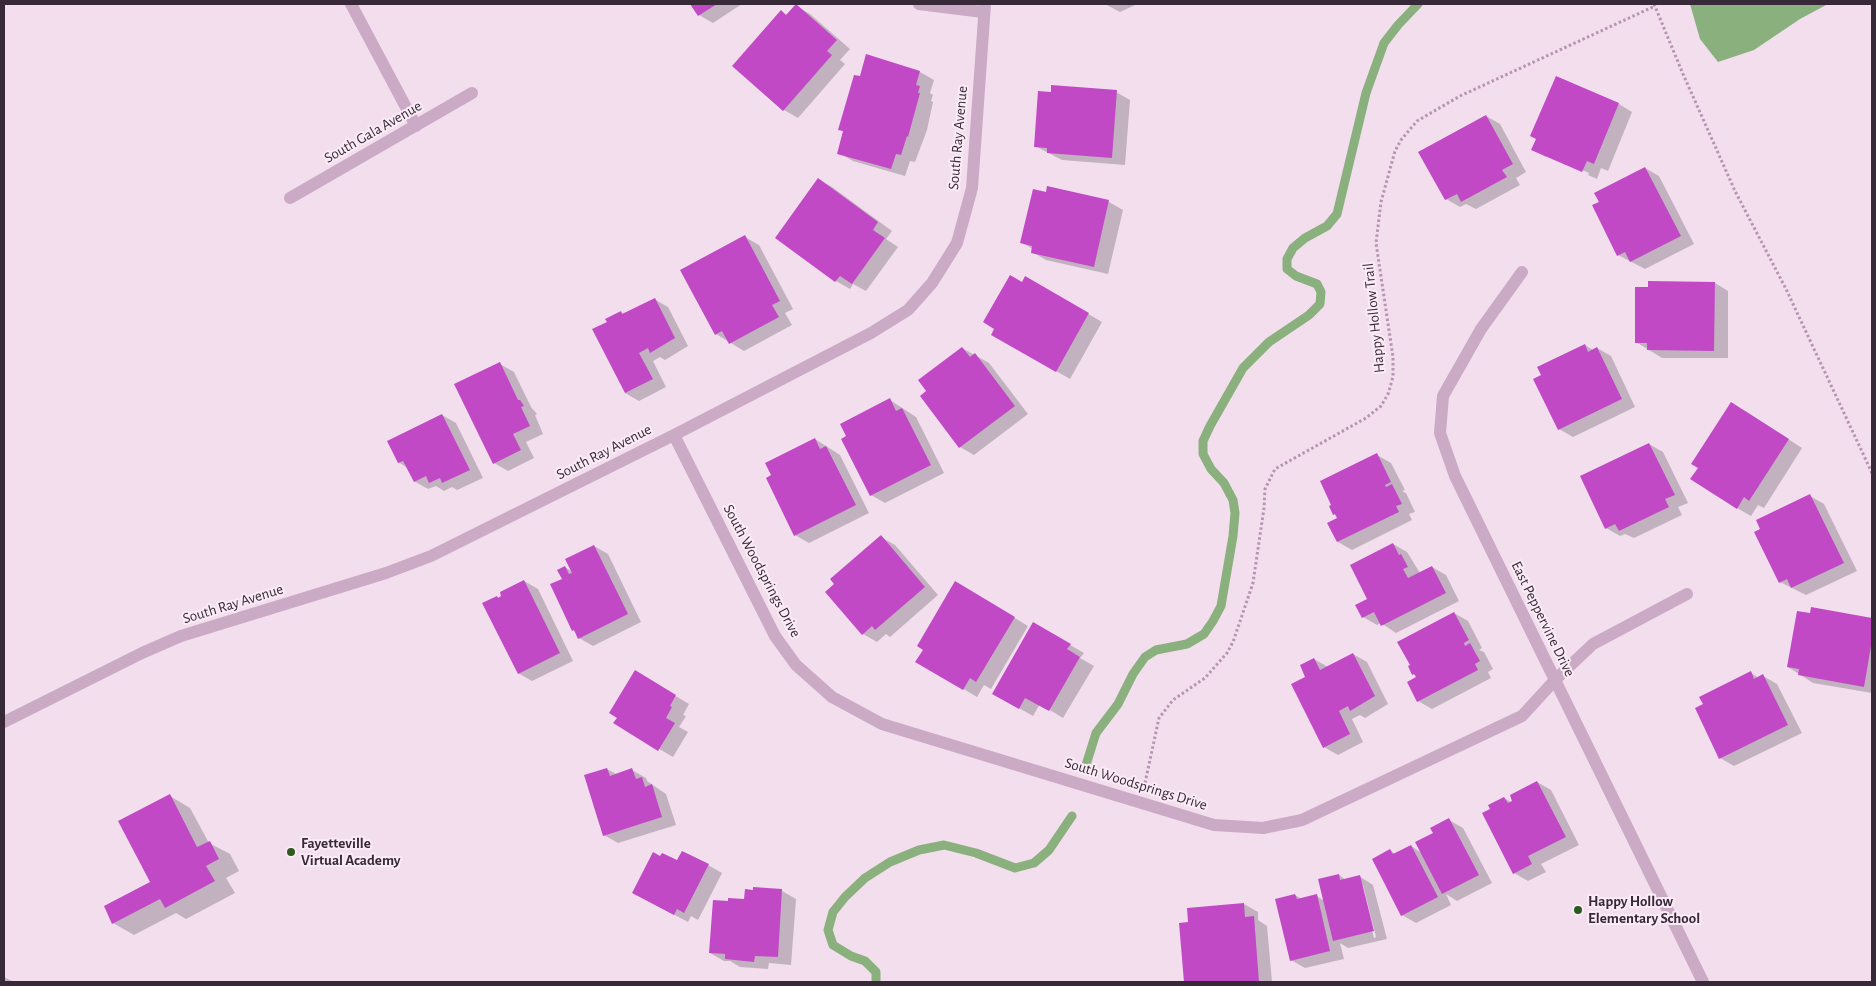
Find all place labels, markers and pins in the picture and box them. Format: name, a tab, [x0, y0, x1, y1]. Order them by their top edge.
place label: Fayetteville Virtual Academy	[301, 834, 400, 869]
marker: Fayetteville Virtual Academy	[285, 846, 297, 858]
place label: Happy Hollow Elementary School	[1588, 892, 1700, 927]
marker: Happy Hollow Elementary School	[1572, 904, 1584, 916]

